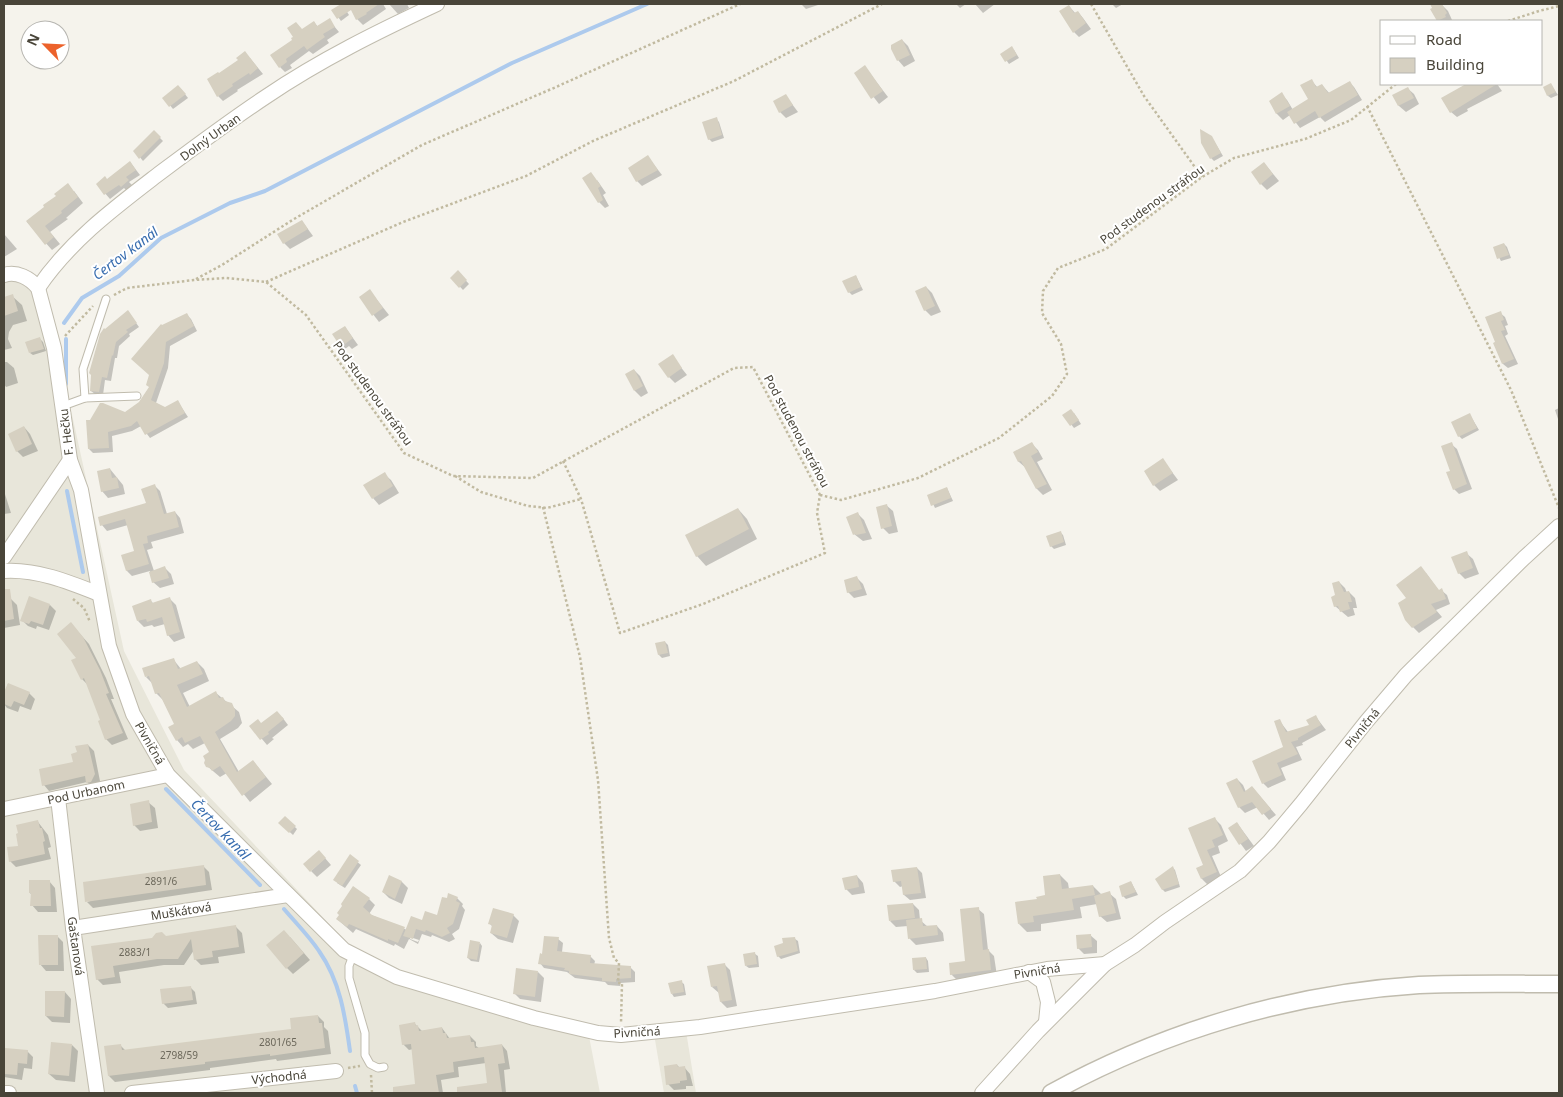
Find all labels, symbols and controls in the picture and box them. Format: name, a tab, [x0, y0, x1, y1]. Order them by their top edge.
north arrow	[20, 20, 70, 70]
legend	[1380, 20, 1543, 85]
text: Road	[1426, 29, 1462, 49]
text: N	[22, 30, 44, 49]
text: Building	[1426, 54, 1484, 74]
street label: Dolný Urban	[176, 109, 244, 165]
street label: Pod studenou stráňou	[1096, 160, 1208, 248]
water label: Čertov kanál	[88, 222, 162, 284]
street label: Pod studenou stráňou	[329, 337, 417, 449]
street label: Pod studenou stráňou	[760, 372, 834, 490]
street label: F. Hečku	[55, 408, 77, 456]
street label: Pivničná	[1341, 704, 1383, 752]
street label: Pivničná	[131, 718, 169, 768]
street label: Pod Urbanom	[46, 775, 126, 809]
water label: Čertov kanál	[187, 794, 255, 864]
house number: 2891/6	[145, 874, 177, 888]
street label: Muškátová	[149, 898, 213, 924]
street label: Gaštanová	[63, 915, 89, 977]
house number: 2883/1	[119, 945, 151, 959]
street label: Pivničná	[1013, 959, 1061, 983]
street label: Pivničná	[613, 1022, 661, 1042]
house number: 2801/65	[259, 1035, 297, 1049]
house number: 2798/59	[160, 1048, 198, 1062]
street label: Východná	[251, 1066, 307, 1088]

